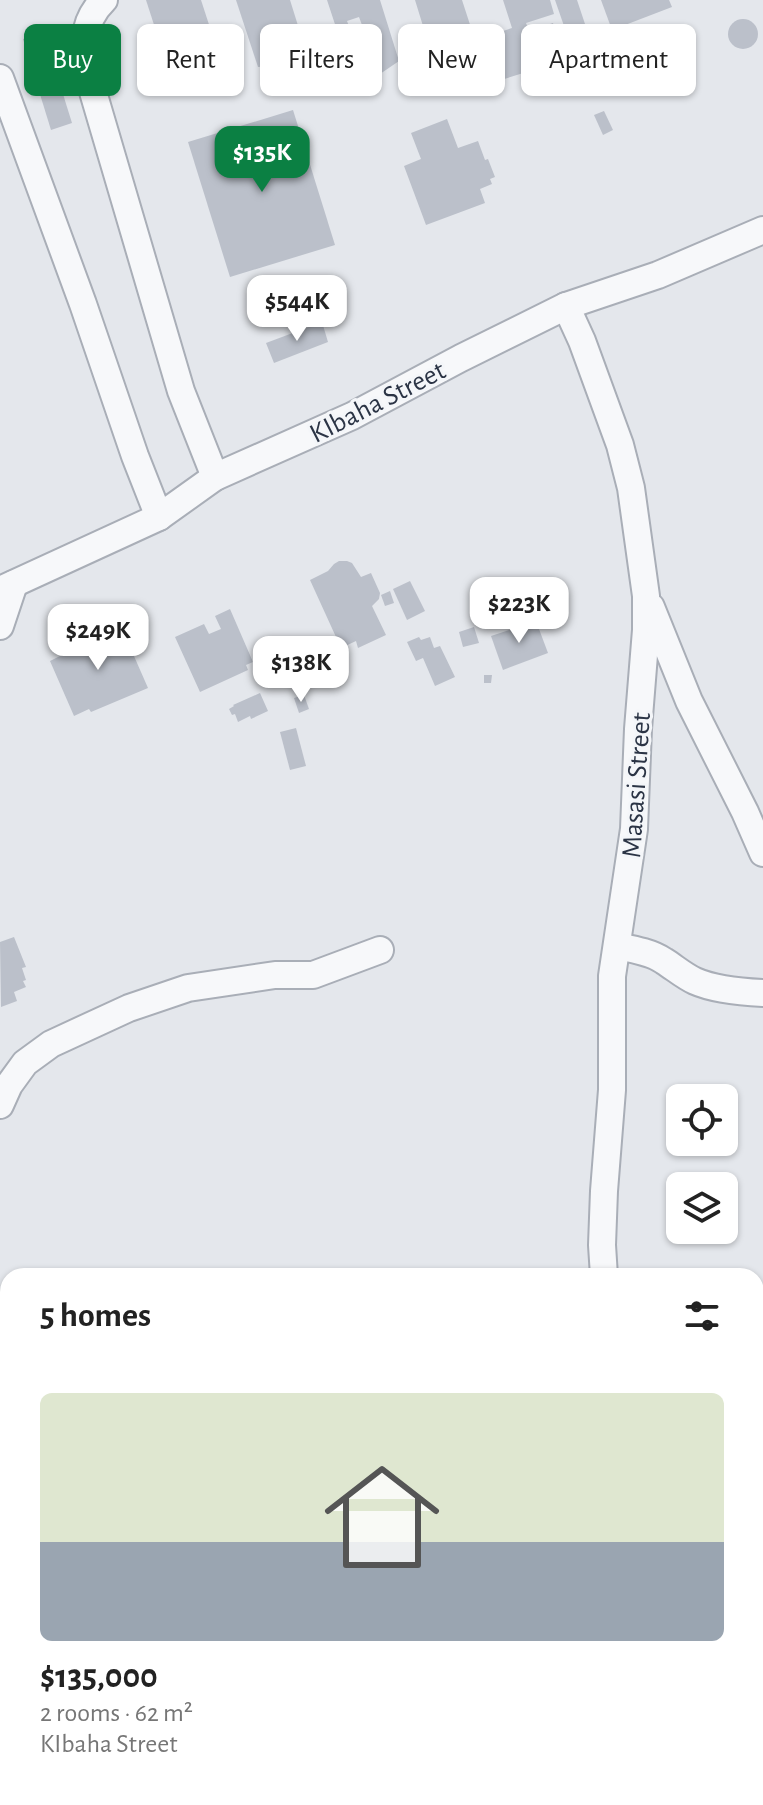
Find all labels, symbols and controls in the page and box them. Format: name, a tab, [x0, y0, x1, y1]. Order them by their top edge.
chip: Buy	[24, 24, 121, 96]
chip: Rent	[137, 24, 244, 96]
chip: Filters	[260, 24, 382, 96]
chip: New	[398, 24, 505, 96]
chip: Apartment	[521, 24, 696, 96]
pin: $135K	[206, 126, 318, 194]
text: $135K	[233, 139, 291, 165]
pin: $544K	[241, 275, 353, 343]
text: $544K	[265, 288, 329, 314]
street label: KIbaha Street	[306, 357, 450, 449]
pin: $223K	[463, 577, 575, 645]
text: $223K	[488, 590, 550, 616]
pin: $249K	[42, 604, 154, 672]
text: $249K	[66, 617, 130, 643]
pin: $138K	[245, 636, 357, 704]
text: $138K	[271, 649, 331, 675]
street label: Masasi Street	[618, 711, 656, 859]
map controls	[666, 1084, 738, 1244]
button: locate	[666, 1084, 738, 1156]
button: layers	[666, 1172, 738, 1244]
icon: filters	[680, 1294, 724, 1338]
text: 5 homes	[40, 1299, 151, 1333]
icon: home	[310, 1445, 454, 1589]
text: $135,000	[40, 1660, 158, 1694]
text: 2 rooms · 62 m²	[40, 1700, 193, 1726]
text: KIbaha Street	[40, 1731, 178, 1757]

